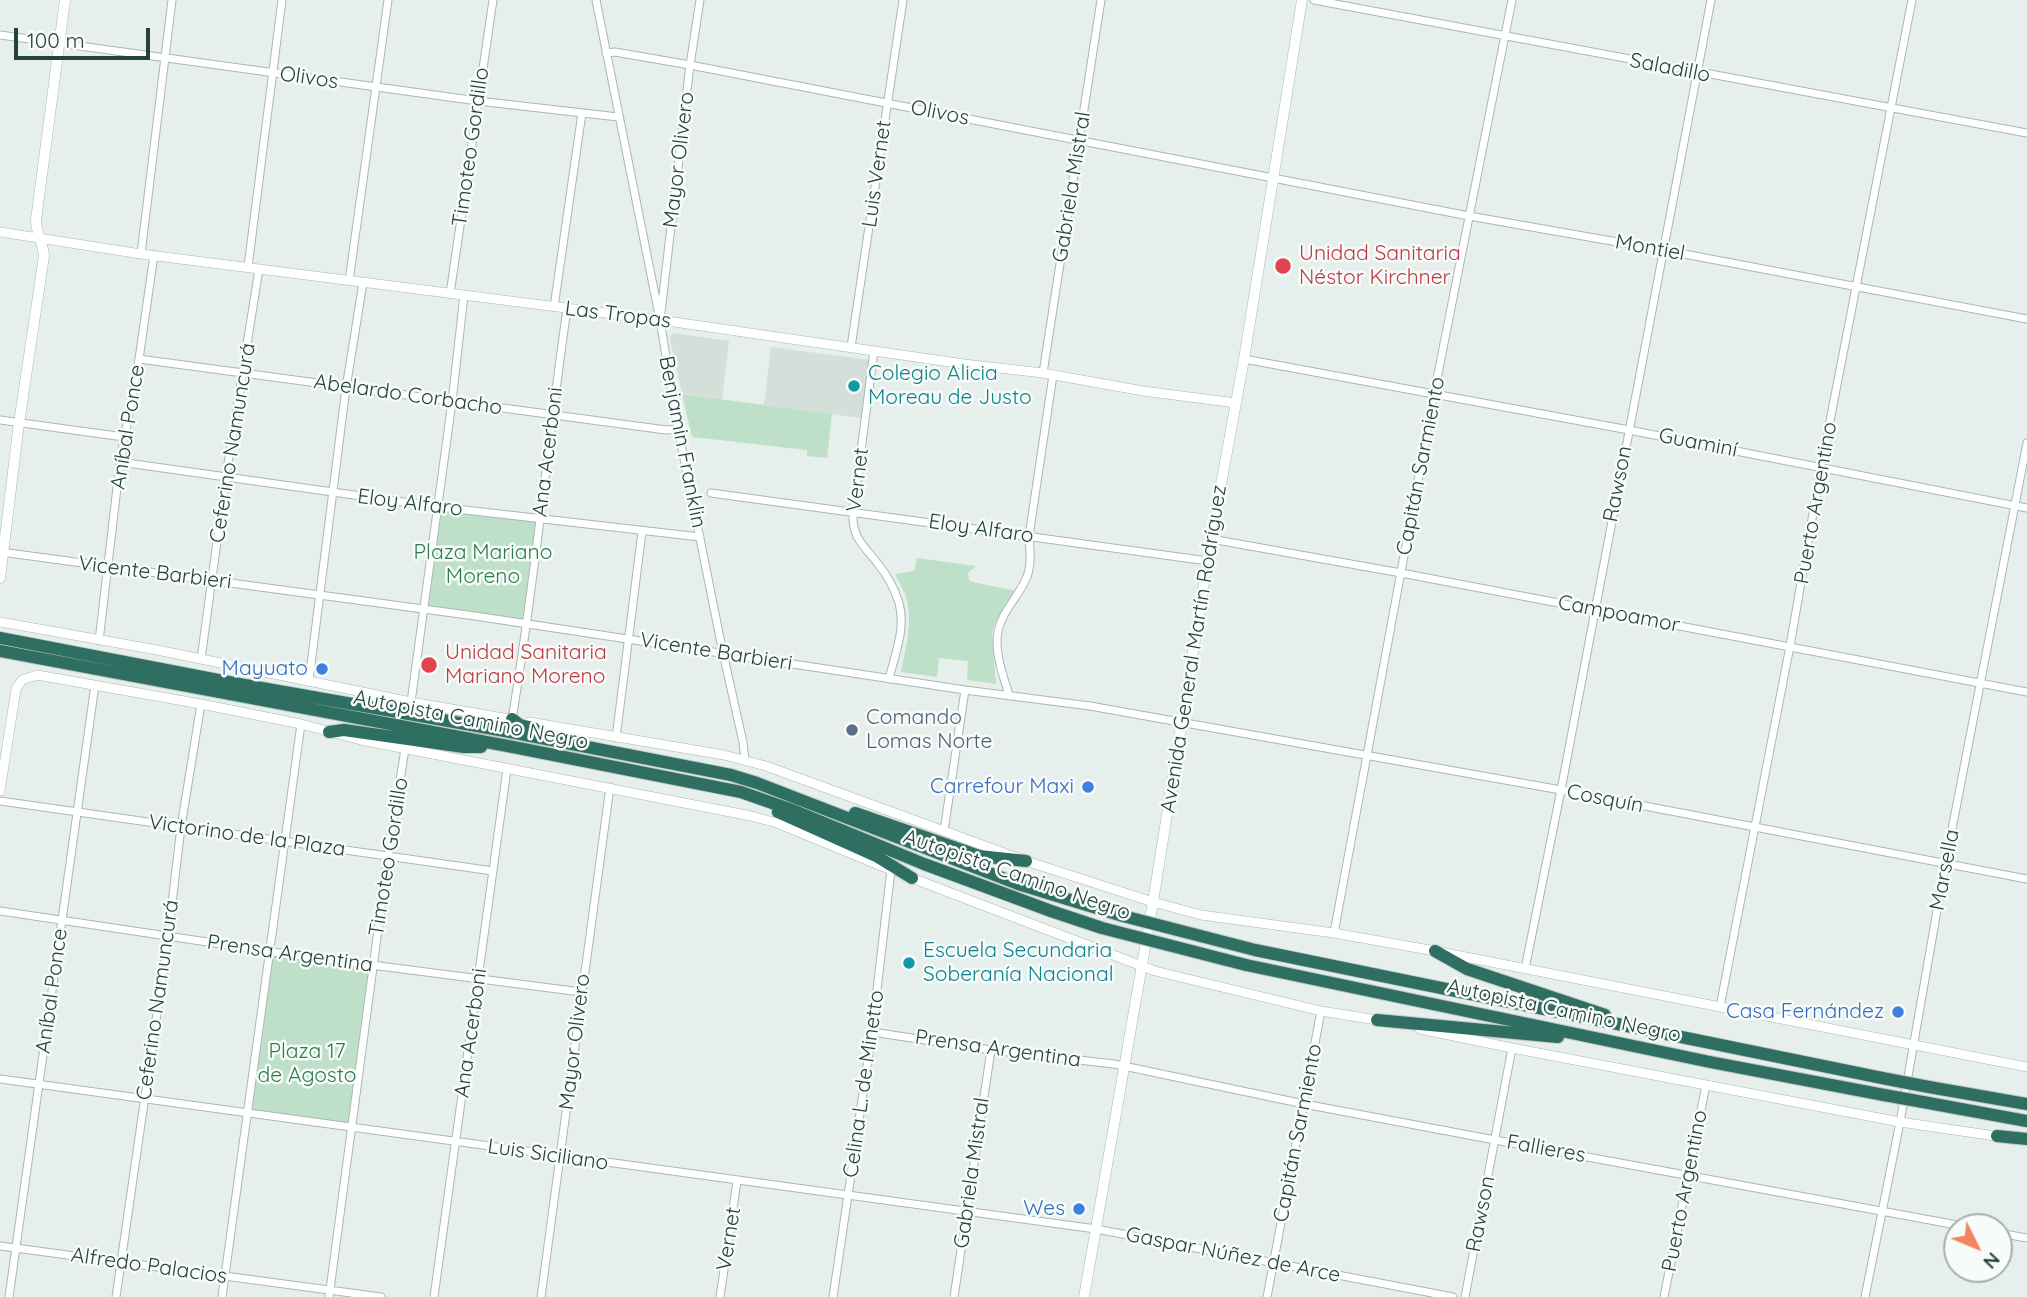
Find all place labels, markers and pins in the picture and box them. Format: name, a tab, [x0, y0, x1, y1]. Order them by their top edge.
place label: Unidad Sanitaria Néstor Kirchner	[1299, 241, 1461, 291]
marker: Unidad Sanitaria Néstor Kirchner	[1273, 256, 1293, 276]
place label: Colegio Alicia Moreau de Justo	[868, 361, 1032, 411]
marker: Colegio Alicia Moreau de Justo	[846, 378, 862, 394]
place label: Unidad Sanitaria Mariano Moreno	[445, 640, 607, 690]
marker: Unidad Sanitaria Mariano Moreno	[419, 655, 439, 675]
place label: Mayuato	[222, 656, 308, 682]
marker: Mayuato	[314, 661, 330, 677]
place label: Comando Lomas Norte	[866, 705, 992, 755]
marker: Comando Lomas Norte	[844, 722, 860, 738]
place label: Carrefour Maxi	[930, 774, 1074, 800]
marker: Carrefour Maxi	[1080, 779, 1096, 795]
place label: Escuela Secundaria Soberanía Nacional	[923, 938, 1113, 988]
marker: Escuela Secundaria Soberanía Nacional	[901, 955, 917, 971]
place label: Casa Fernández	[1726, 999, 1884, 1025]
marker: Casa Fernández	[1890, 1004, 1906, 1020]
place label: Wes	[1023, 1196, 1065, 1222]
marker: Wes	[1071, 1201, 1087, 1217]

